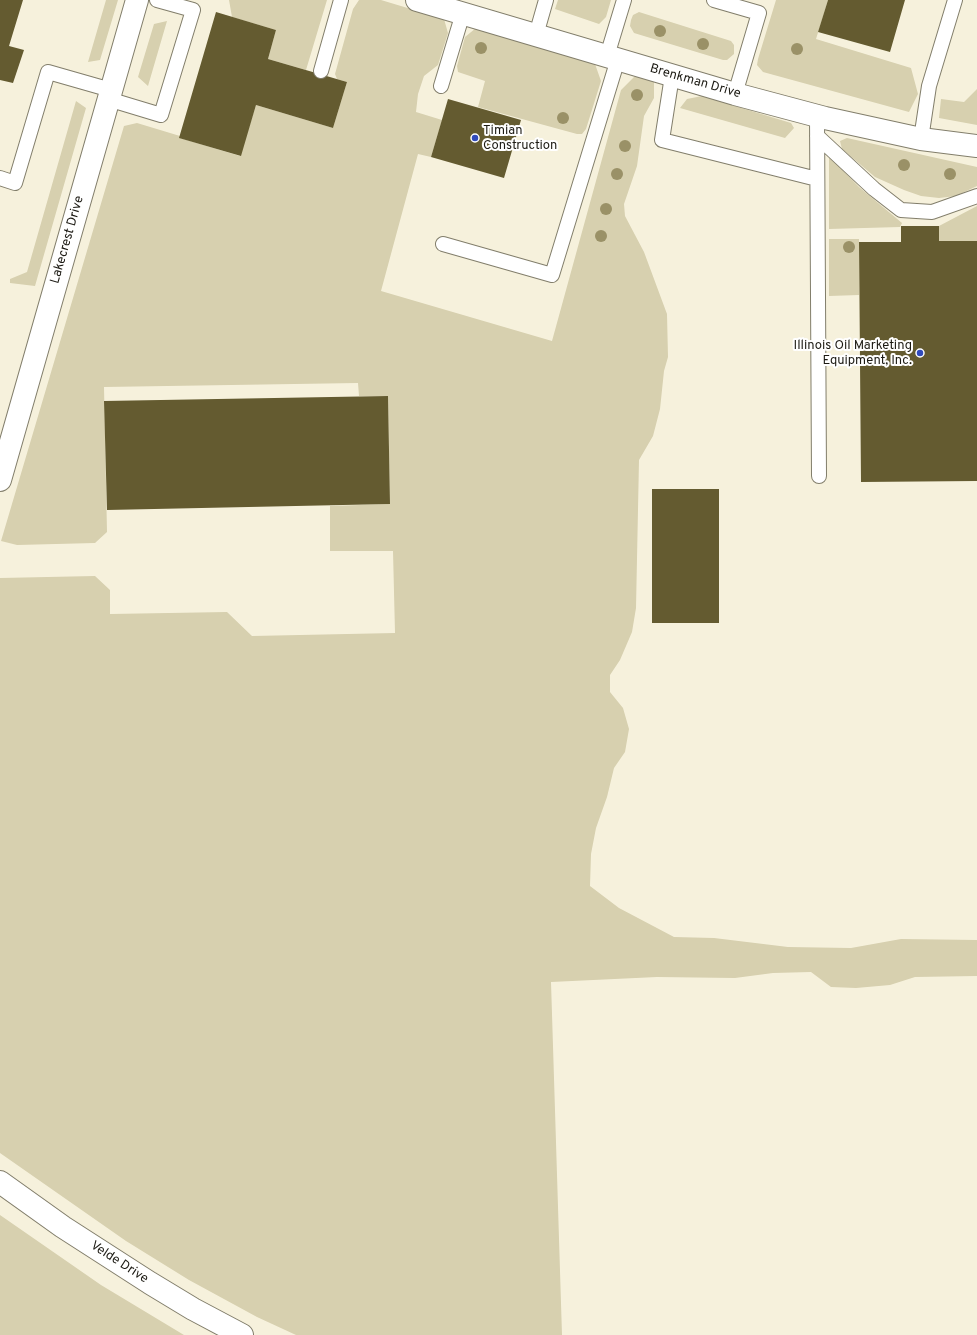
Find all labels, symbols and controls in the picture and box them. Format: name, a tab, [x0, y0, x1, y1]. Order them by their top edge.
street label: Brenkman Drive	[648, 62, 742, 102]
place label: Timian Construction	[483, 123, 557, 154]
marker: Timian Construction	[470, 133, 480, 143]
street label: Lakecrest Drive	[48, 194, 88, 286]
place label: Illinois Oil Marketing Equipment, Inc.	[794, 338, 912, 369]
marker: Illinois Oil Marketing Equipment, Inc.	[915, 348, 925, 358]
street label: Velde Drive	[87, 1239, 151, 1287]

